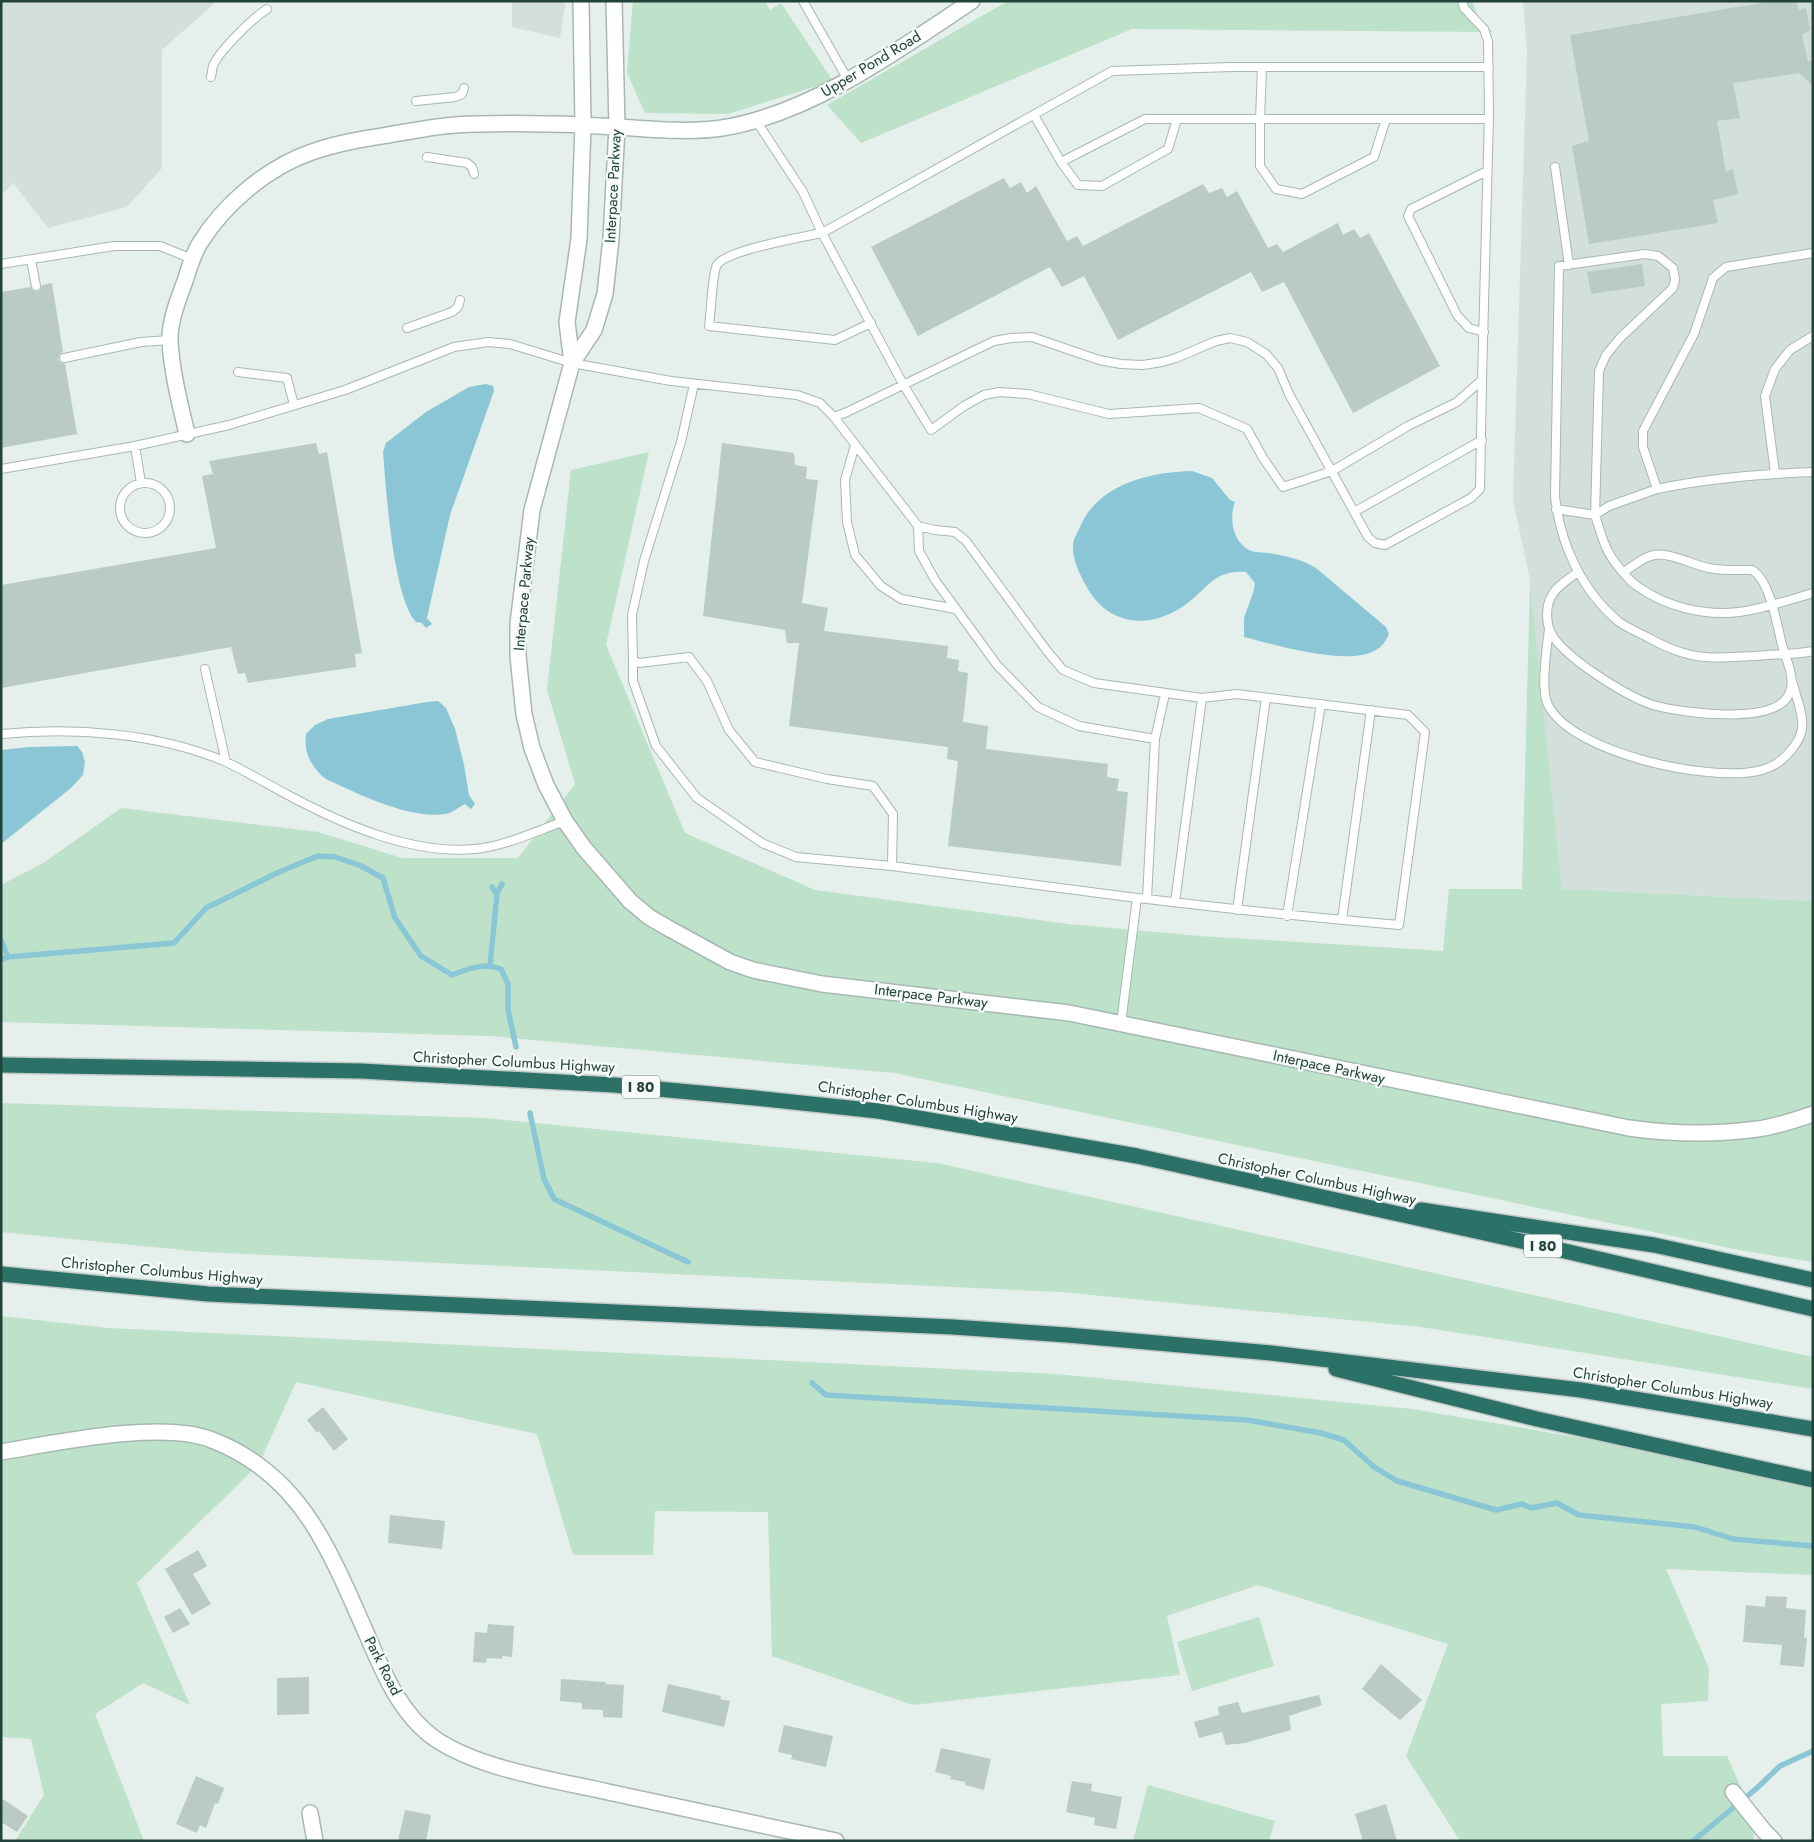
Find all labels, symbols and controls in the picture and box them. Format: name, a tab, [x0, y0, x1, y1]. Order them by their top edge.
street label: Upper Pond Road	[817, 25, 925, 103]
street label: Interpace Parkway	[599, 128, 627, 244]
street label: Interpace Parkway	[508, 536, 540, 652]
street label: Interpace Parkway	[873, 978, 989, 1014]
street label: Interpace Parkway	[1271, 1044, 1387, 1090]
street label: Christopher Columbus Highway	[412, 1046, 616, 1078]
street label: Christopher Columbus Highway	[816, 1075, 1020, 1129]
road number: I 80	[622, 1076, 660, 1098]
street label: Christopher Columbus Highway	[1216, 1147, 1419, 1211]
road number: I 80	[1524, 1234, 1562, 1258]
street label: Christopher Columbus Highway	[60, 1251, 264, 1291]
street label: Christopher Columbus Highway	[1571, 1361, 1775, 1415]
street label: Park Road	[359, 1633, 407, 1699]

